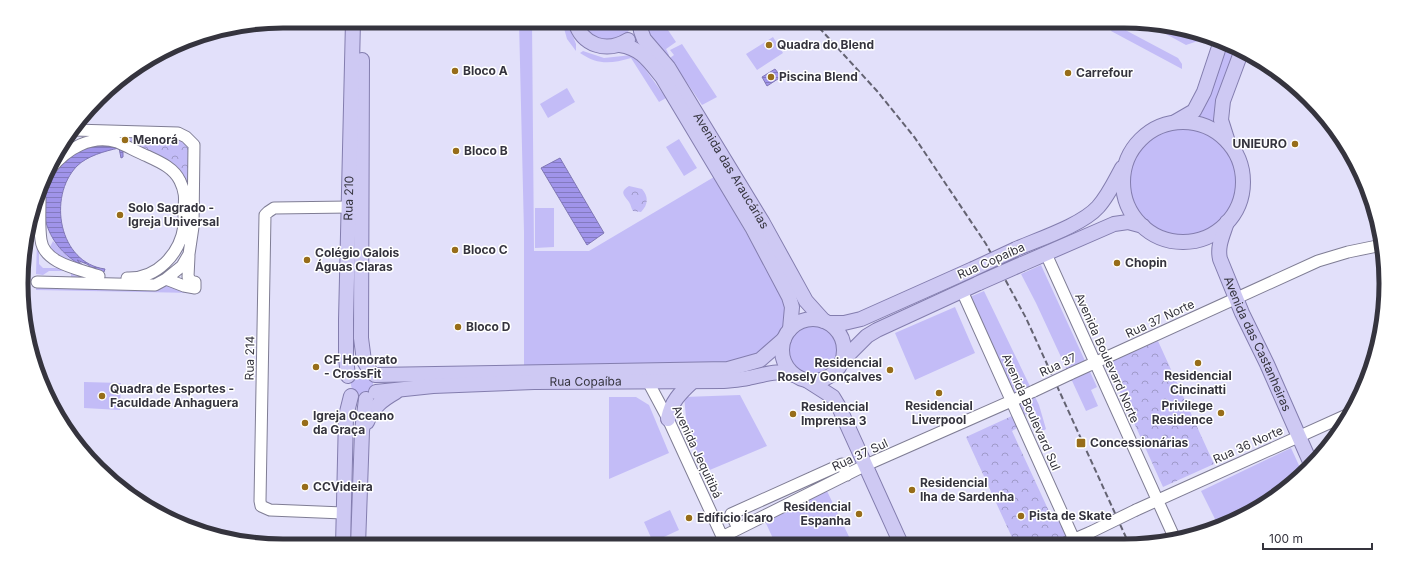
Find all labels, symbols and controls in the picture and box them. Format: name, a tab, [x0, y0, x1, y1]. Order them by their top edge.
place label: Quadra do Blend	[777, 37, 874, 52]
marker: Quadra do Blend	[764, 40, 774, 50]
place label: Bloco A	[463, 63, 508, 78]
place label: Carrefour	[1076, 65, 1133, 80]
marker: Bloco A	[450, 66, 460, 76]
marker: Carrefour	[1063, 68, 1073, 78]
place label: Piscina Blend	[779, 69, 858, 84]
marker: Piscina Blend	[766, 72, 776, 82]
street label: Avenida das Araucárias	[690, 110, 773, 231]
place label: Menorá	[133, 132, 178, 147]
marker: Menorá	[120, 135, 130, 145]
place label: UNIEURO	[1233, 136, 1287, 151]
marker: UNIEURO	[1290, 139, 1300, 149]
place label: Bloco B	[464, 143, 508, 158]
marker: Bloco B	[451, 146, 461, 156]
street label: Rua 210	[340, 176, 356, 221]
place label: Solo Sagrado - Igreja Universal	[128, 200, 219, 229]
marker: Solo Sagrado - Igreja Universal	[115, 210, 125, 220]
street label: Rua Copaíba	[955, 239, 1027, 282]
place label: Bloco C	[463, 242, 508, 257]
place label: Colégio Galois Águas Claras	[315, 245, 400, 274]
marker: Bloco C	[450, 245, 460, 255]
marker: Colégio Galois Águas Claras	[302, 255, 312, 265]
place label: Chopin	[1125, 255, 1167, 270]
marker: Chopin	[1112, 258, 1122, 268]
street label: Avenida das Castanheiras	[1221, 274, 1295, 414]
street label: Avenida Boulevard Norte	[1072, 291, 1143, 425]
street label: Rua 37 Norte	[1123, 296, 1197, 341]
place label: Bloco D	[466, 319, 511, 334]
marker: Bloco D	[453, 322, 463, 332]
street label: Rua 214	[242, 335, 257, 381]
street label: Rua 37	[1037, 349, 1079, 380]
street label: Avenida Boulevard Sul	[999, 351, 1064, 473]
place label: CF Honorato - CrossFit	[324, 352, 397, 381]
place label: Residencial Rosely Gonçalves	[777, 355, 882, 384]
marker: Residencial Cincinatti	[1193, 358, 1203, 368]
marker: CF Honorato - CrossFit	[311, 362, 321, 372]
marker: Residencial Rosely Gonçalves	[885, 365, 895, 375]
place label: Residencial Cincinatti	[1164, 368, 1232, 397]
street label: Rua Copaíba	[549, 374, 622, 389]
place label: Quadra de Esportes - Faculdade Anhaguera	[110, 381, 238, 410]
marker: Residencial Liverpool	[934, 388, 944, 398]
marker: Quadra de Esportes - Faculdade Anhaguera	[97, 391, 107, 401]
place label: Residencial Liverpool	[905, 398, 973, 427]
place label: Privilege Residence	[1152, 398, 1213, 427]
place label: Residencial Imprensa 3	[801, 399, 869, 428]
street label: Avenida Jequitibá	[669, 403, 726, 501]
place label: Igreja Oceano da Graça	[313, 408, 394, 437]
marker: Privilege Residence	[1216, 408, 1226, 418]
marker: Residencial Imprensa 3	[788, 409, 798, 419]
marker: Igreja Oceano da Graça	[300, 418, 310, 428]
street label: Rua 36 Norte	[1211, 422, 1285, 467]
street label: Rua 37 Sul	[829, 435, 890, 474]
place label: Concessionárias	[1090, 435, 1189, 450]
marker: Concessionárias	[1075, 437, 1087, 449]
place label: Residencial Iha de Sardenha	[920, 475, 1014, 504]
place label: CCVideira	[313, 479, 373, 494]
marker: CCVideira	[300, 482, 310, 492]
marker: Residencial Iha de Sardenha	[907, 485, 917, 495]
place label: Residencial Espanha	[783, 499, 851, 528]
place label: Pista de Skate	[1029, 508, 1112, 523]
marker: Residencial Espanha	[854, 509, 864, 519]
place label: Edíficio Ícaro	[697, 510, 773, 525]
marker: Pista de Skate	[1016, 511, 1026, 521]
marker: Edíficio Ícaro	[684, 513, 694, 523]
scale bar	[1263, 525, 1372, 551]
text: 100 m	[1269, 531, 1303, 546]

